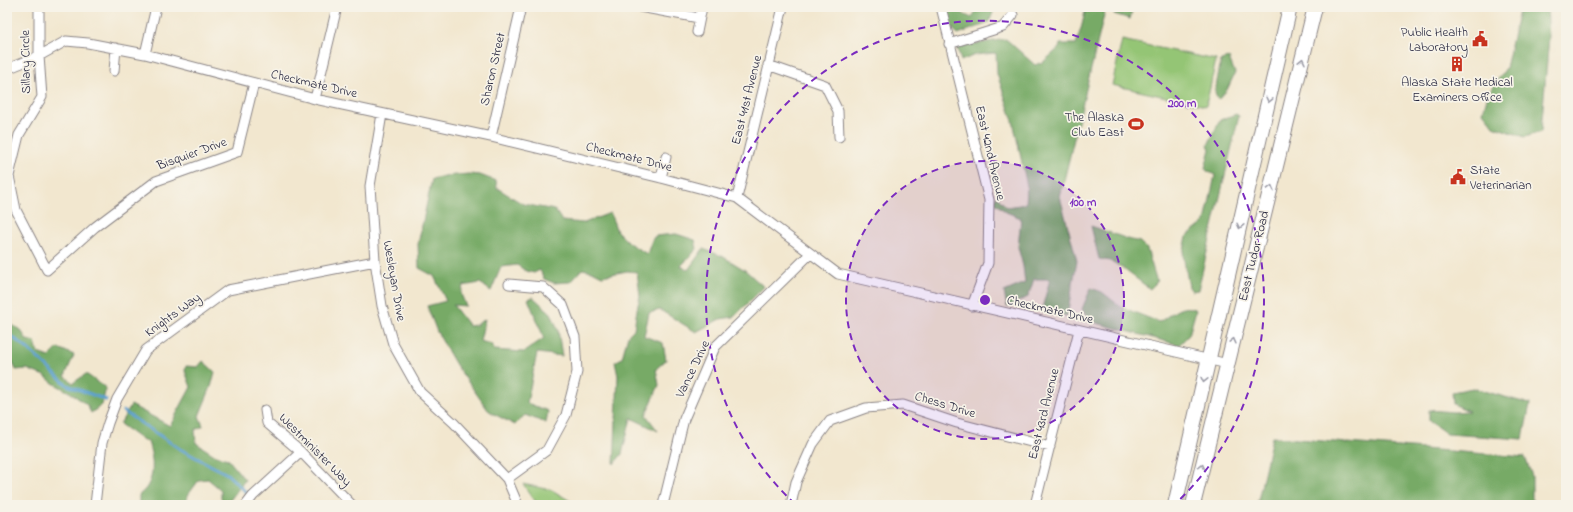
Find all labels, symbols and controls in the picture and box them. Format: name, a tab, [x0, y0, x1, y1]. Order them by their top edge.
place label: Public Health Laboratory	[1401, 23, 1468, 58]
street label: Sillary Circle	[16, 30, 37, 94]
street label: Sharon Street	[475, 30, 511, 108]
public building icon: Public Health Laboratory	[1471, 30, 1489, 48]
street label: East 41st Avenue	[727, 53, 767, 147]
building icon: Alaska State Medical Examiners Office	[1448, 55, 1466, 73]
one-way arrow	[1297, 58, 1306, 65]
street label: Checkmate Drive	[269, 65, 359, 103]
place label: Alaska State Medical Examiners Office	[1401, 73, 1513, 107]
text: 200 m	[1167, 95, 1197, 113]
one-way arrow	[1265, 96, 1273, 103]
street label: East 42nd Avenue	[970, 104, 1010, 202]
place label: The Alaska Club East	[1065, 108, 1125, 142]
sports icon: The Alaska Club East	[1127, 115, 1145, 133]
street label: Bisquier Drive	[153, 133, 230, 176]
street label: Checkmate Drive	[584, 137, 674, 177]
place label: State Veterinarian	[1469, 161, 1532, 195]
public building icon: State Veterinarian	[1449, 168, 1467, 186]
one-way arrow	[1266, 184, 1275, 191]
text: 100 m	[1070, 194, 1097, 212]
street label: East Tudor Road	[1234, 208, 1275, 303]
one-way arrow	[1236, 223, 1244, 229]
street label: Wesleyan Drive	[377, 239, 410, 323]
street label: Knights Way	[141, 288, 206, 343]
street label: Checkmate Drive	[1005, 291, 1095, 329]
centre of rings	[978, 293, 992, 307]
street label: Vance Drive	[671, 337, 715, 402]
one-way arrow	[1228, 338, 1237, 345]
street label: East 43rd Avenue	[1023, 366, 1065, 462]
one-way arrow	[1200, 376, 1209, 383]
street label: Chess Drive	[912, 387, 978, 423]
street label: Westminister Way	[273, 409, 356, 492]
one-way arrow	[1197, 464, 1206, 471]

